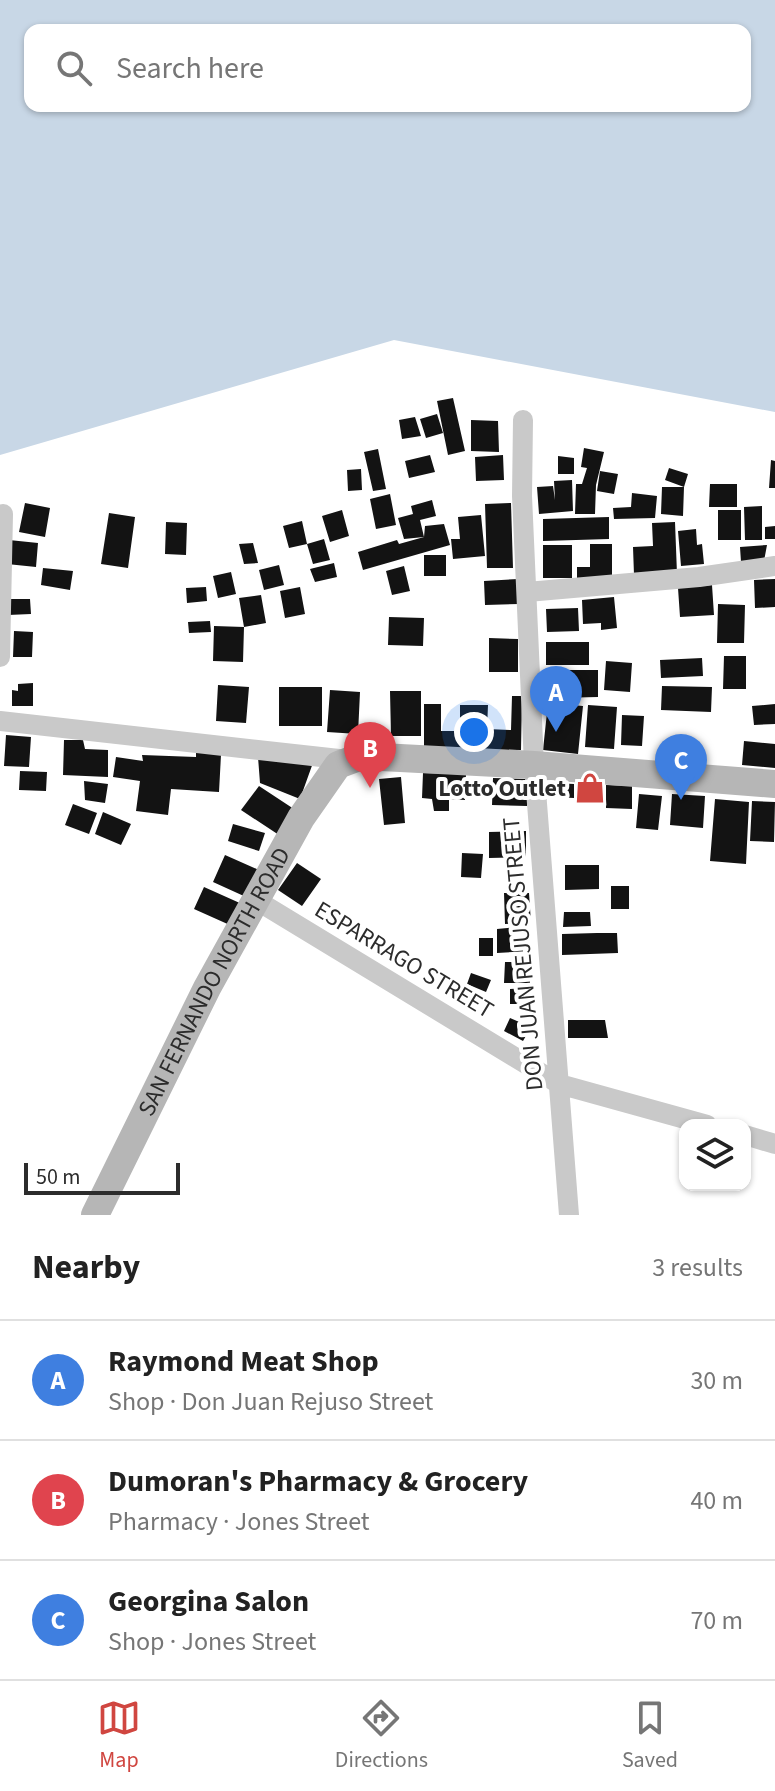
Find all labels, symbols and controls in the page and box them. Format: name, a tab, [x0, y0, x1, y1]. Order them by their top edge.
search box	[24, 24, 751, 112]
icon: search	[52, 46, 96, 90]
text: Search here	[116, 47, 264, 90]
pin: A	[530, 666, 582, 732]
your location	[454, 712, 494, 752]
pin: B	[344, 722, 396, 788]
pin: C	[655, 734, 707, 800]
place label: Lotto Outlet	[438, 771, 566, 806]
shop icon: Lotto Outlet	[573, 771, 607, 805]
street label: DON JUAN REJUSO STREET	[494, 816, 552, 1092]
street label: SAN FERNANDO NORTH ROAD	[129, 841, 299, 1122]
street label: ESPARRAGO STREET	[308, 893, 500, 1027]
map controls	[679, 1119, 751, 1191]
button: layers	[679, 1119, 751, 1191]
scale bar	[24, 1159, 180, 1195]
text: 50 m	[36, 1161, 81, 1193]
text: Nearby	[32, 1243, 140, 1292]
text: 3 results	[652, 1249, 743, 1286]
text: Raymond Meat Shop	[108, 1340, 379, 1383]
text: A	[51, 1362, 65, 1399]
text: 30 m	[690, 1362, 743, 1399]
text: Shop · Don Juan Rejuso Street	[108, 1383, 433, 1420]
text: Dumoran's Pharmacy & Grocery	[108, 1460, 528, 1503]
text: B	[50, 1482, 66, 1519]
text: 40 m	[690, 1482, 743, 1519]
text: Pharmacy · Jones Street	[108, 1503, 370, 1540]
text: Georgina Salon	[108, 1580, 309, 1623]
text: C	[50, 1602, 66, 1639]
text: 70 m	[690, 1602, 743, 1639]
text: Shop · Jones Street	[108, 1623, 316, 1660]
tab: Map	[97, 1696, 141, 1776]
tab: Directions	[335, 1696, 428, 1776]
tab: Saved	[622, 1696, 678, 1776]

